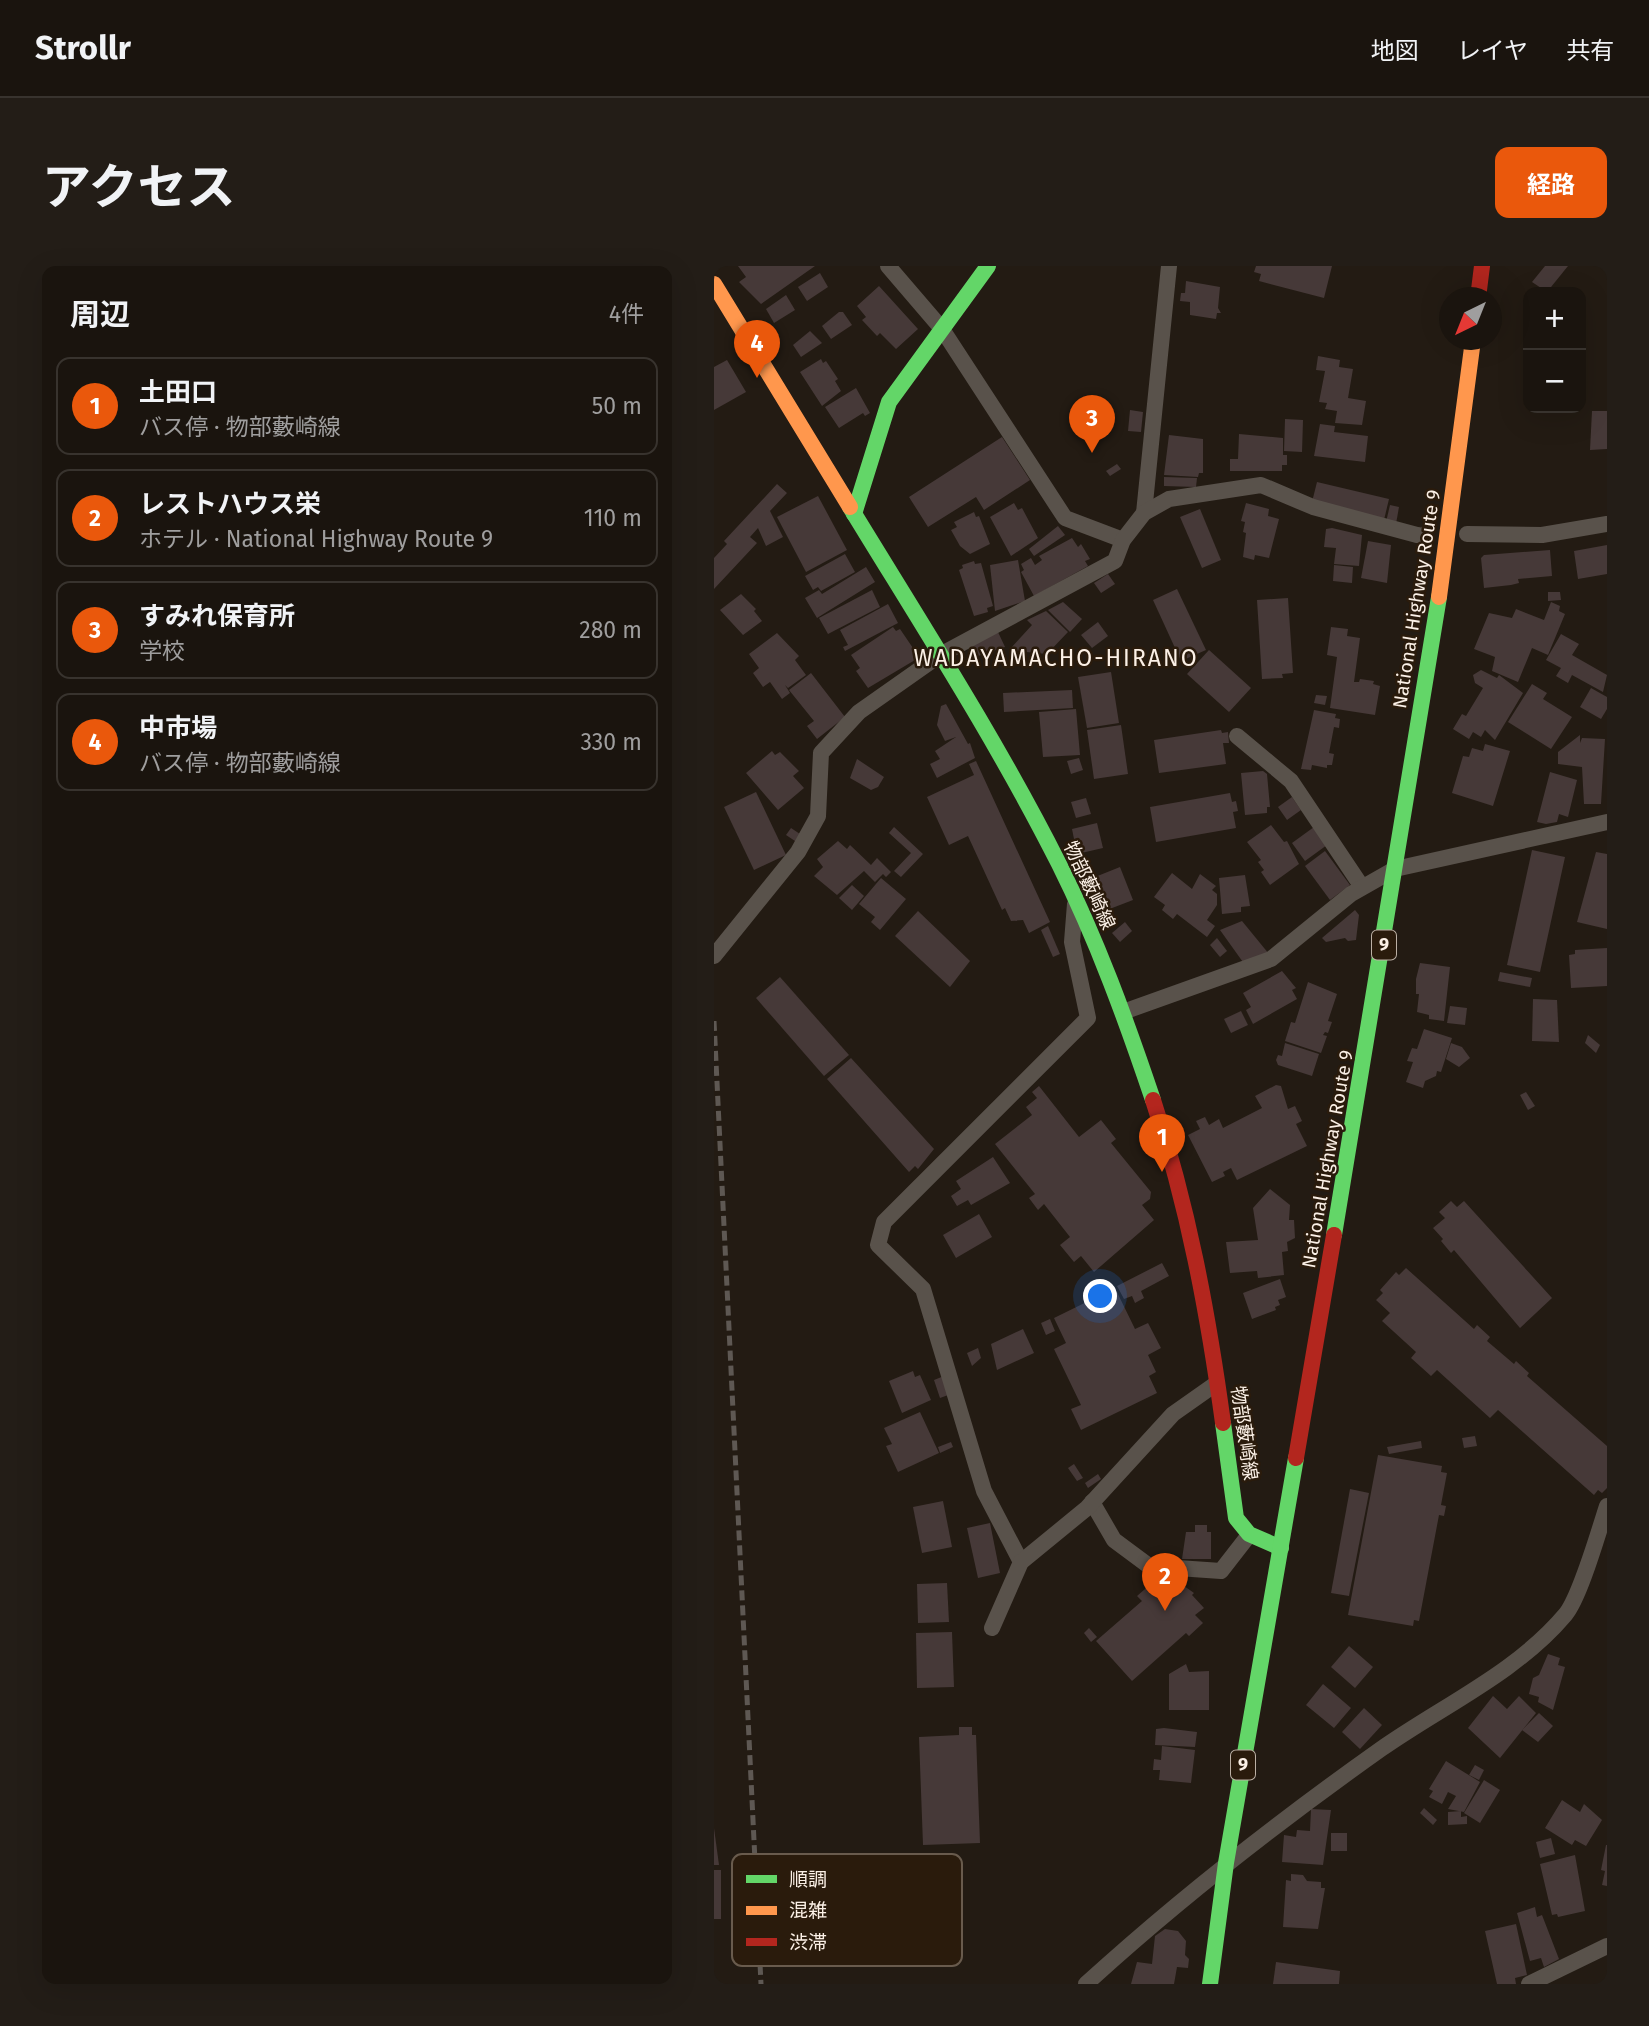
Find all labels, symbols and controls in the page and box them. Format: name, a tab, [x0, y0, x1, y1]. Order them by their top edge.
text: Strollr	[35, 28, 131, 68]
text: 地図	[1371, 37, 1419, 65]
text: レイヤ	[1457, 37, 1528, 65]
text: 共有	[1566, 37, 1614, 65]
button: 経路	[1495, 147, 1607, 218]
text: アクセス	[42, 158, 236, 217]
north arrow	[1439, 287, 1502, 350]
map controls	[1523, 287, 1586, 413]
button: +	[1523, 287, 1586, 350]
text: 周辺	[70, 297, 130, 333]
text: 4件	[609, 300, 644, 328]
pin: 4	[734, 320, 780, 378]
button: −	[1523, 350, 1586, 413]
text: 土田口	[139, 377, 217, 408]
text: 1	[90, 392, 100, 420]
text: 50 m	[592, 392, 642, 420]
pin: 3	[1069, 395, 1115, 453]
text: バス停 · 物部藪崎線	[139, 413, 341, 441]
street label: National Highway Route 9	[1388, 488, 1445, 710]
text: レストハウス栄	[139, 489, 321, 520]
text: 2	[89, 504, 101, 532]
text: 110 m	[584, 504, 642, 532]
text: ホテル · National Highway Route 9	[139, 525, 493, 553]
text: すみれ保育所	[139, 601, 295, 632]
text: 3	[89, 616, 101, 644]
text: 280 m	[579, 616, 642, 644]
text: 学校	[139, 637, 185, 665]
district label: WADAYAMACHO-HIRANO	[913, 644, 1199, 672]
text: 中市場	[139, 713, 217, 744]
text: 4	[89, 728, 102, 756]
text: 330 m	[580, 728, 642, 756]
text: バス停 · 物部藪崎線	[139, 749, 341, 777]
street label: 物部藪崎線	[1059, 837, 1120, 933]
road number: 9	[1372, 930, 1396, 960]
street label: National Highway Route 9	[1297, 1048, 1358, 1270]
pin: 1	[1139, 1114, 1185, 1172]
your location	[1083, 1279, 1117, 1313]
street label: 物部藪崎線	[1227, 1384, 1263, 1482]
pin: 2	[1142, 1553, 1188, 1611]
road number: 9	[1231, 1750, 1255, 1780]
legend	[732, 1854, 962, 1966]
text: 順調	[789, 1868, 827, 1891]
text: 混雑	[789, 1899, 827, 1922]
text: 渋滞	[789, 1931, 827, 1954]

